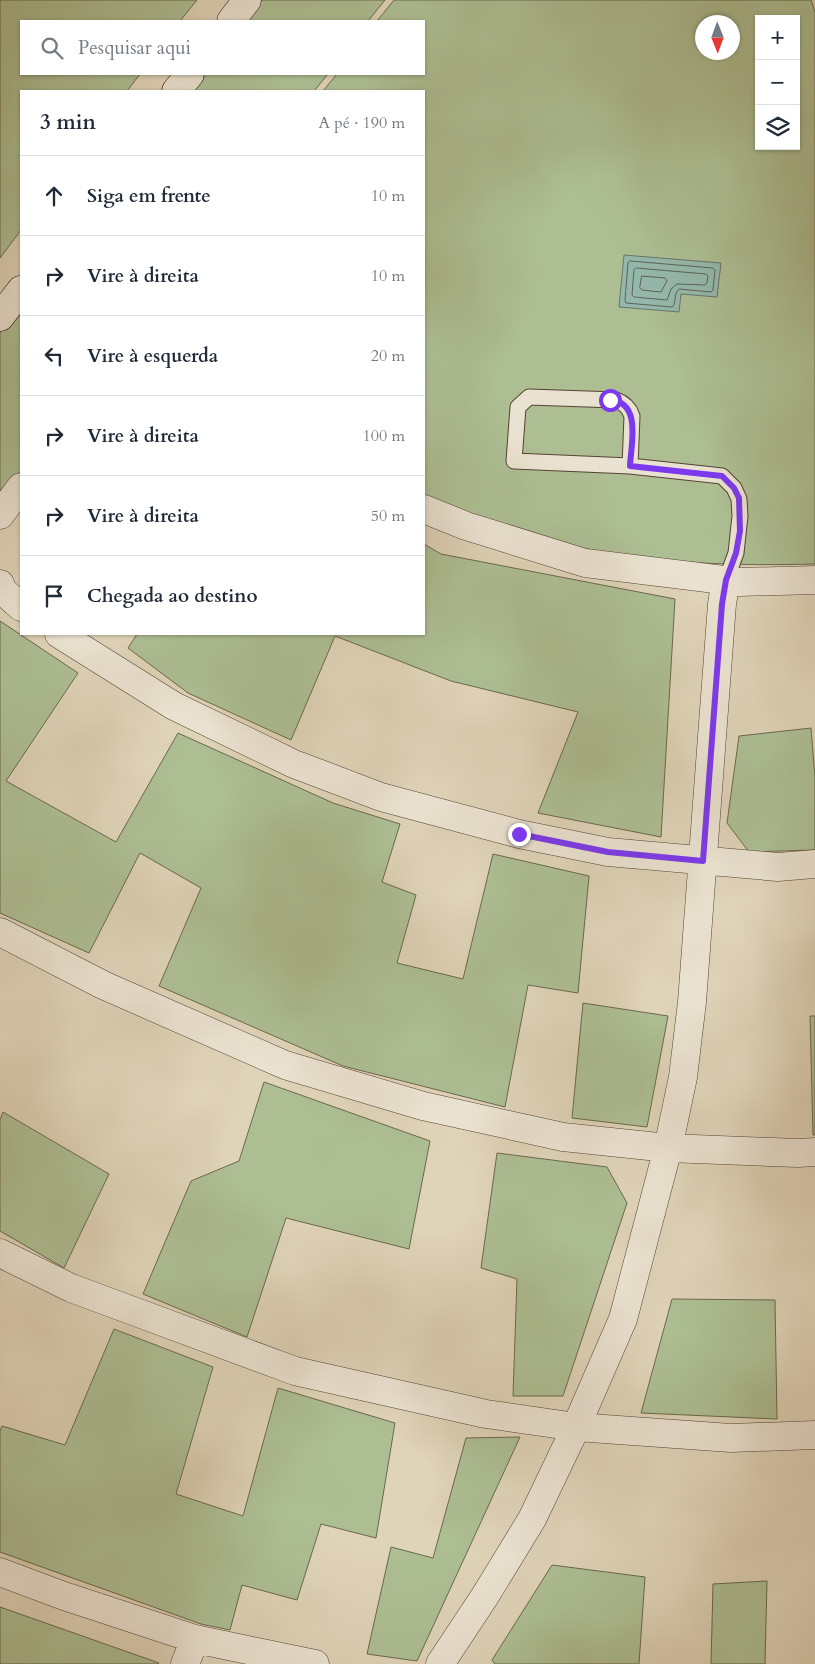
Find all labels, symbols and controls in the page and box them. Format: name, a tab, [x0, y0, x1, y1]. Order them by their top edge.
north arrow	[695, 15, 740, 60]
map controls	[755, 15, 800, 150]
button: +	[755, 15, 800, 60]
search box	[20, 20, 425, 75]
icon: search	[38, 34, 66, 62]
text: Pesquisar aqui	[78, 35, 191, 61]
button: −	[755, 60, 800, 105]
button: layers	[755, 105, 800, 150]
text: 3 min	[40, 108, 96, 137]
text: A pé · 190 m	[318, 112, 405, 134]
icon: ahead	[40, 182, 68, 210]
text: Siga em frente	[87, 183, 211, 209]
text: 10 m	[371, 185, 405, 207]
icon: right	[40, 262, 68, 290]
text: Vire à direita	[87, 263, 199, 289]
text: 10 m	[371, 265, 405, 287]
icon: left	[40, 342, 68, 370]
text: Vire à esquerda	[87, 343, 218, 369]
text: 20 m	[371, 345, 405, 367]
route start	[599, 389, 622, 412]
icon: right	[40, 422, 68, 450]
text: Vire à direita	[87, 423, 199, 449]
text: 100 m	[363, 425, 405, 447]
icon: right	[40, 502, 68, 530]
text: Vire à direita	[87, 503, 199, 529]
text: 50 m	[371, 505, 405, 527]
icon: arrive	[40, 582, 68, 610]
text: Chegada ao destino	[87, 583, 258, 609]
route end	[508, 823, 531, 846]

